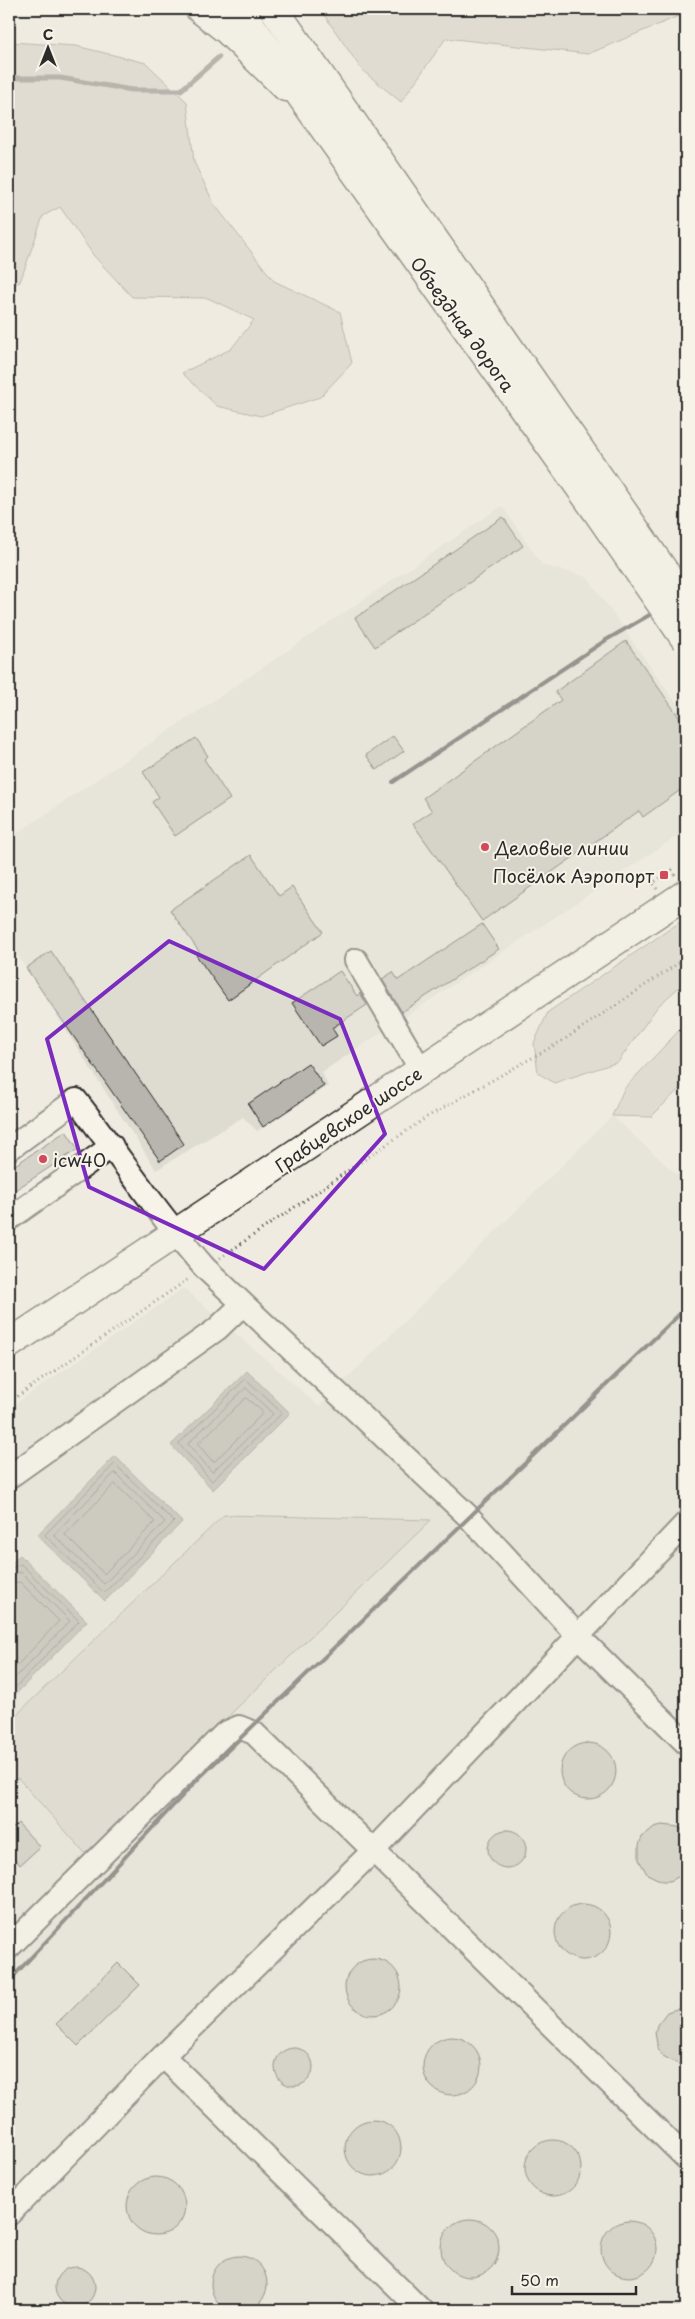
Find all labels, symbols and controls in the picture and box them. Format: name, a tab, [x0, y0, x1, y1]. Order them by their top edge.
north arrow	[22, 22, 72, 72]
text: С	[43, 24, 53, 45]
street label: Объездная дорога	[405, 251, 522, 398]
place label: Деловые линии	[494, 834, 629, 861]
marker: Деловые линии	[479, 841, 491, 853]
place label: Посёлок Аэропорт	[493, 862, 654, 889]
marker: Посёлок Аэропорт	[658, 869, 670, 881]
street label: Грабцевское шоссе	[269, 1060, 427, 1178]
place label: icw40	[53, 1146, 106, 1173]
marker: icw40	[37, 1153, 49, 1165]
scale bar	[512, 2264, 636, 2296]
text: 50 m	[520, 2268, 559, 2291]

